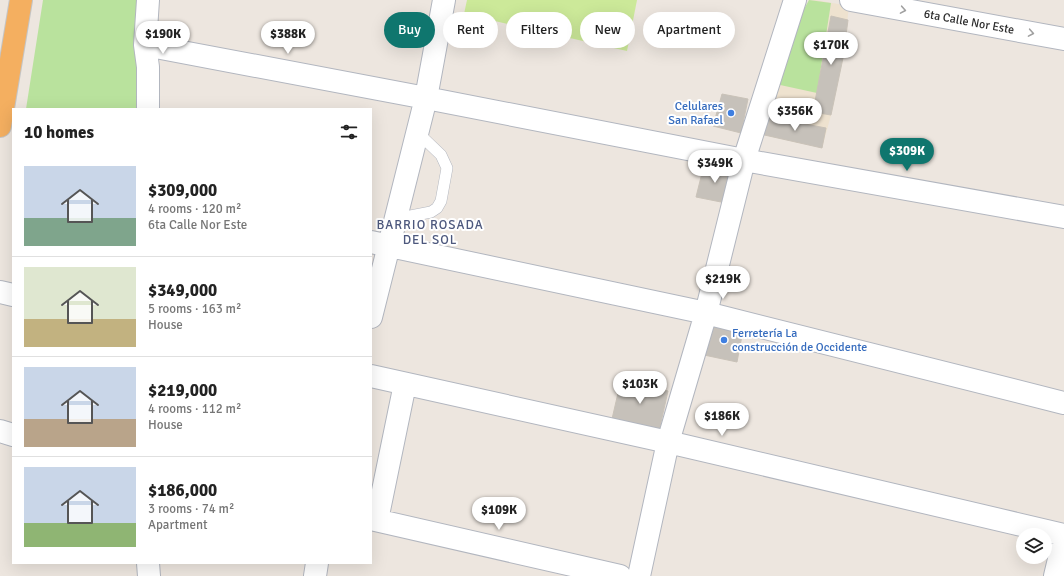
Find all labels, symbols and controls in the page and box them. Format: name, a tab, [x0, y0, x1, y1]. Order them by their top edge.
one-way arrow	[900, 5, 906, 13]
street label: 6ta Calle Nor Este	[922, 6, 1015, 38]
chip: Buy	[384, 12, 435, 48]
chip: Rent	[443, 12, 498, 48]
chip: Filters	[506, 12, 572, 48]
chip: New	[580, 12, 635, 48]
chip: Apartment	[643, 12, 735, 48]
pin: $190K	[135, 21, 191, 55]
pin: $388K	[260, 21, 316, 55]
text: $190K	[145, 26, 181, 42]
text: $388K	[270, 26, 306, 42]
one-way arrow	[1028, 28, 1034, 37]
pin: $170K	[803, 32, 859, 66]
text: $170K	[813, 37, 849, 53]
pin: $356K	[767, 98, 823, 132]
place label: Celulares San Rafael	[668, 99, 723, 128]
text: $356K	[777, 103, 813, 119]
marker: Celulares San Rafael	[726, 108, 736, 118]
icon: filters	[338, 121, 360, 143]
text: 10 homes	[24, 122, 94, 143]
pin: $309K	[879, 138, 935, 172]
text: $309K	[889, 143, 925, 159]
pin: $349K	[687, 150, 743, 184]
text: $349K	[697, 155, 733, 171]
text: $309,000	[148, 180, 217, 201]
icon: home	[56, 182, 104, 230]
text: 4 rooms · 120 m²	[148, 201, 241, 217]
text: 6ta Calle Nor Este	[148, 217, 247, 233]
district label: BARRIO ROSADA DEL SOL	[376, 217, 484, 248]
pin: $219K	[695, 266, 751, 300]
text: $219K	[705, 271, 741, 287]
text: $349,000	[148, 280, 217, 301]
icon: home	[56, 283, 104, 331]
text: 5 rooms · 163 m²	[148, 301, 241, 317]
text: House	[148, 317, 183, 333]
place label: Ferretería La construcción de Occidente	[732, 326, 867, 355]
marker: Ferretería La construcción de Occidente	[719, 335, 729, 345]
pin: $103K	[612, 371, 668, 405]
text: $103K	[622, 376, 658, 392]
text: $219,000	[148, 380, 217, 401]
icon: home	[56, 383, 104, 431]
text: 4 rooms · 112 m²	[148, 401, 241, 417]
pin: $186K	[694, 403, 750, 437]
text: $186K	[704, 408, 740, 424]
text: House	[148, 417, 183, 433]
text: $186,000	[148, 480, 217, 501]
icon: home	[56, 483, 104, 531]
pin: $109K	[471, 497, 527, 531]
text: 3 rooms · 74 m²	[148, 501, 234, 517]
text: $109K	[481, 502, 517, 518]
text: Apartment	[148, 517, 208, 533]
map controls	[1016, 528, 1052, 564]
button: layers	[1016, 528, 1052, 564]

